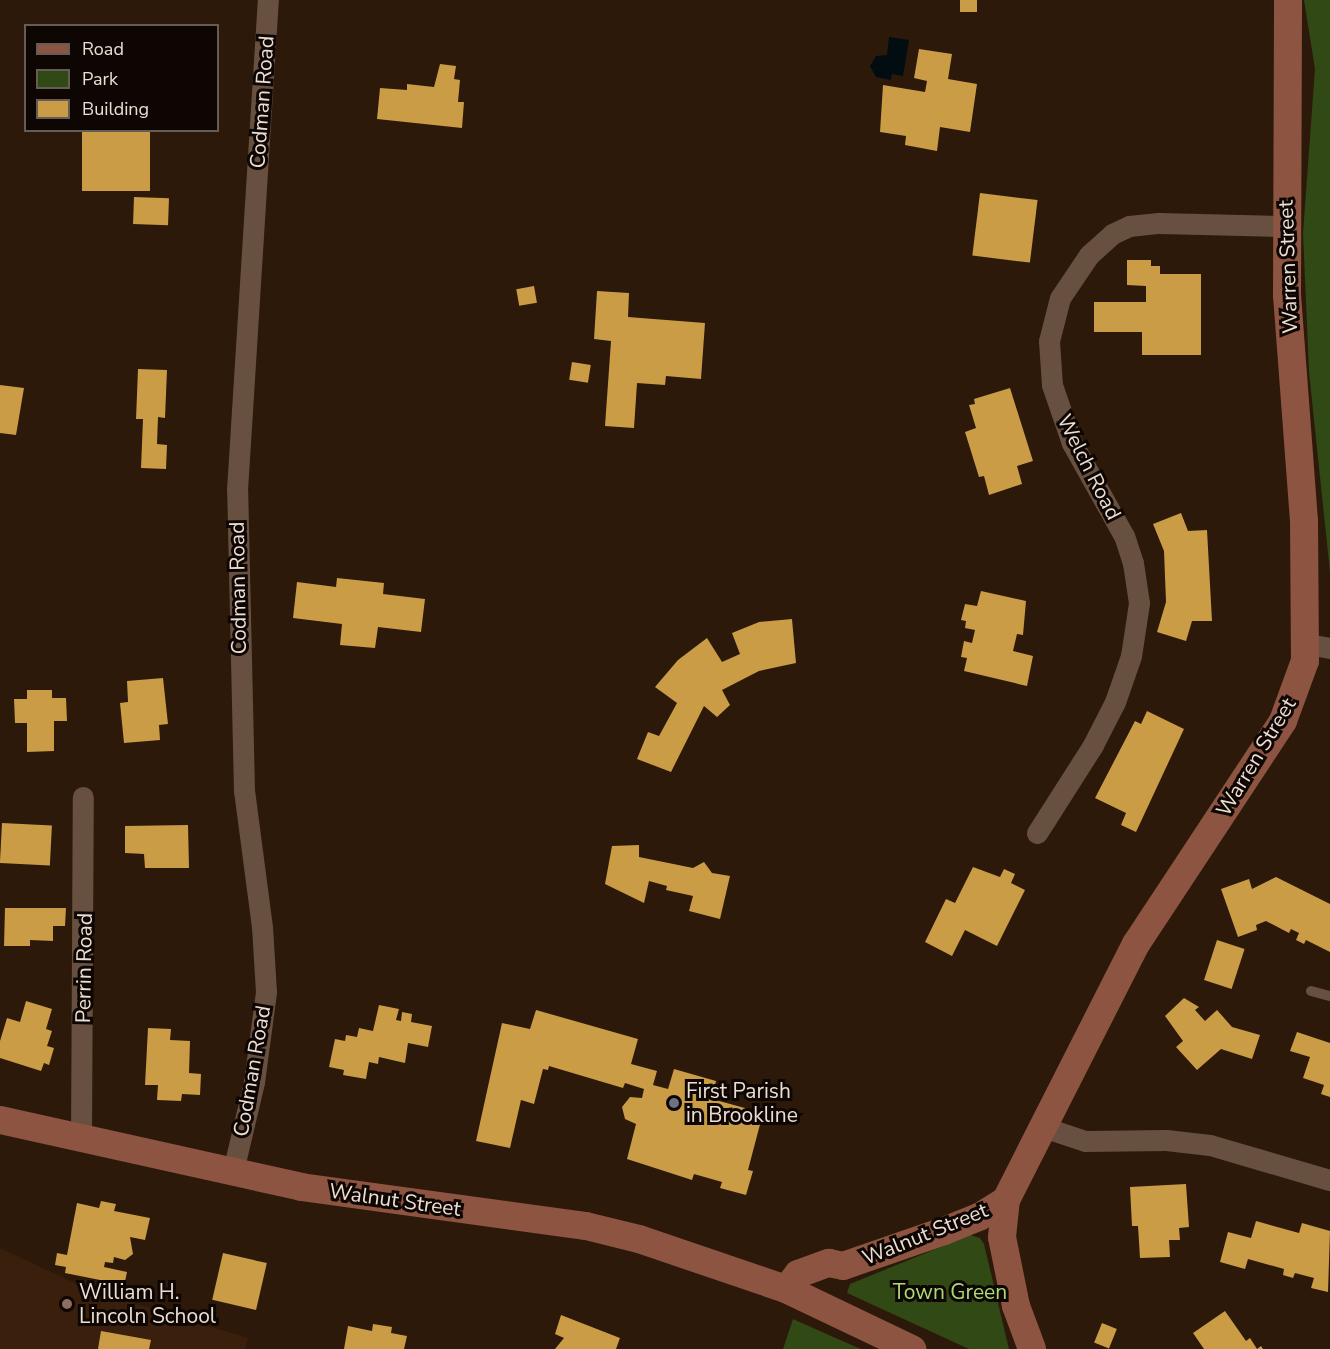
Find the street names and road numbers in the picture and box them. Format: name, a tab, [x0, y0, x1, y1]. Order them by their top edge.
street label: Codman Road	[245, 35, 279, 169]
street label: Warren Street	[1273, 200, 1303, 334]
street label: Welch Road	[1052, 410, 1126, 524]
street label: Codman Road	[224, 521, 252, 655]
street label: Warren Street	[1211, 693, 1301, 821]
street label: Perrin Road	[70, 913, 98, 1023]
street label: Codman Road	[228, 1004, 276, 1138]
street label: Walnut Street	[327, 1178, 463, 1222]
street label: Walnut Street	[859, 1197, 991, 1271]

